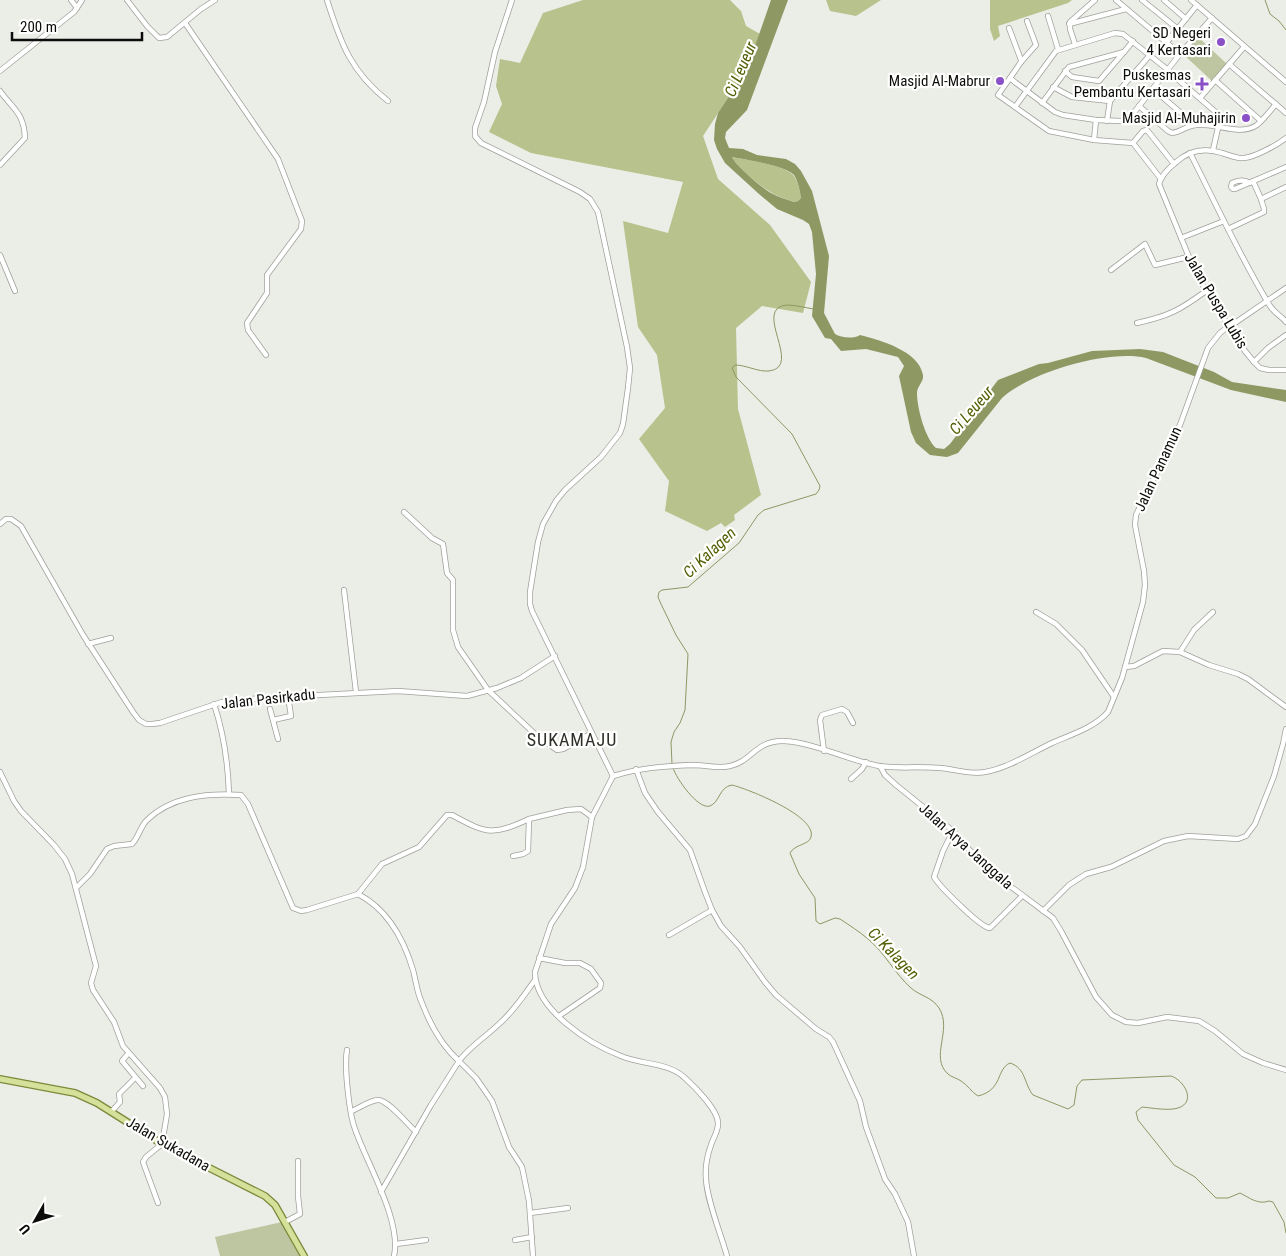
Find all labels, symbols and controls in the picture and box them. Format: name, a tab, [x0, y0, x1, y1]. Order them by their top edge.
scale bar	[12, 10, 142, 42]
text: 200 m	[20, 18, 57, 36]
place label: SD Negeri 4 Kertasari	[1147, 24, 1211, 59]
marker: SD Negeri 4 Kertasari	[1215, 36, 1227, 48]
water label: Ci Leueur	[720, 38, 761, 99]
place label: Puskesmas Pembantu Kertasari	[1074, 66, 1191, 101]
place label: Masjid Al-Mabrur	[889, 72, 990, 90]
marker: Masjid Al-Mabrur	[994, 75, 1006, 87]
marker: Puskesmas Pembantu Kertasari	[1195, 77, 1209, 91]
place label: Masjid Al-Muhajirin	[1122, 109, 1236, 127]
marker: Masjid Al-Muhajirin	[1240, 112, 1252, 124]
street label: Jalan Puspa Lubis	[1180, 250, 1252, 352]
water label: Ci Leueur	[945, 381, 998, 438]
street label: Jalan Panamun	[1131, 424, 1185, 514]
water label: Ci Kalagen	[679, 523, 740, 582]
street label: Jalan Pasirkadu	[220, 685, 316, 713]
district label: SUKAMAJU	[527, 729, 617, 750]
street label: Jalan Arya Janggala	[915, 799, 1017, 893]
water label: Ci Kalagen	[864, 923, 923, 983]
street label: Jalan Sukadana	[123, 1113, 213, 1175]
north arrow	[10, 1196, 60, 1246]
text: U	[16, 1221, 34, 1237]

